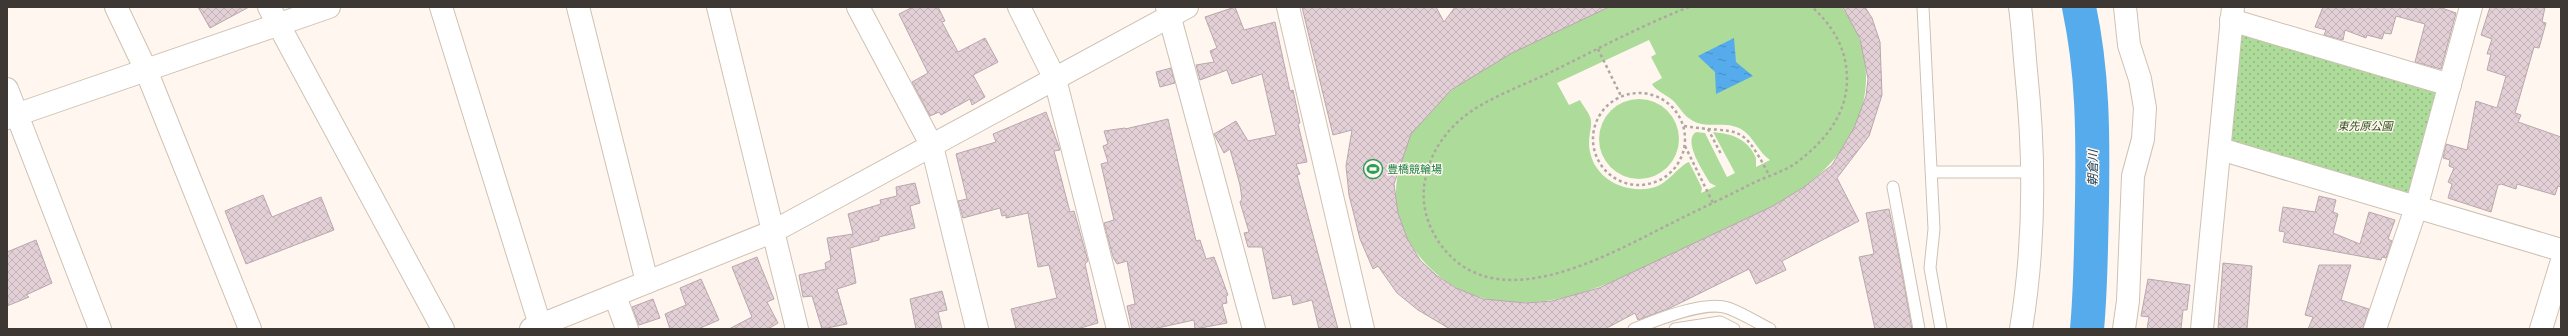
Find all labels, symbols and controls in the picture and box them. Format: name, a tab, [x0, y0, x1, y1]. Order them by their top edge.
park label: 東先原公園	[2338, 120, 2394, 132]
water label: 朝倉川	[2086, 148, 2100, 186]
sports icon: 豊橋競輪場	[1362, 158, 1384, 180]
place label: 豊橋競輪場	[1387, 163, 1442, 175]

